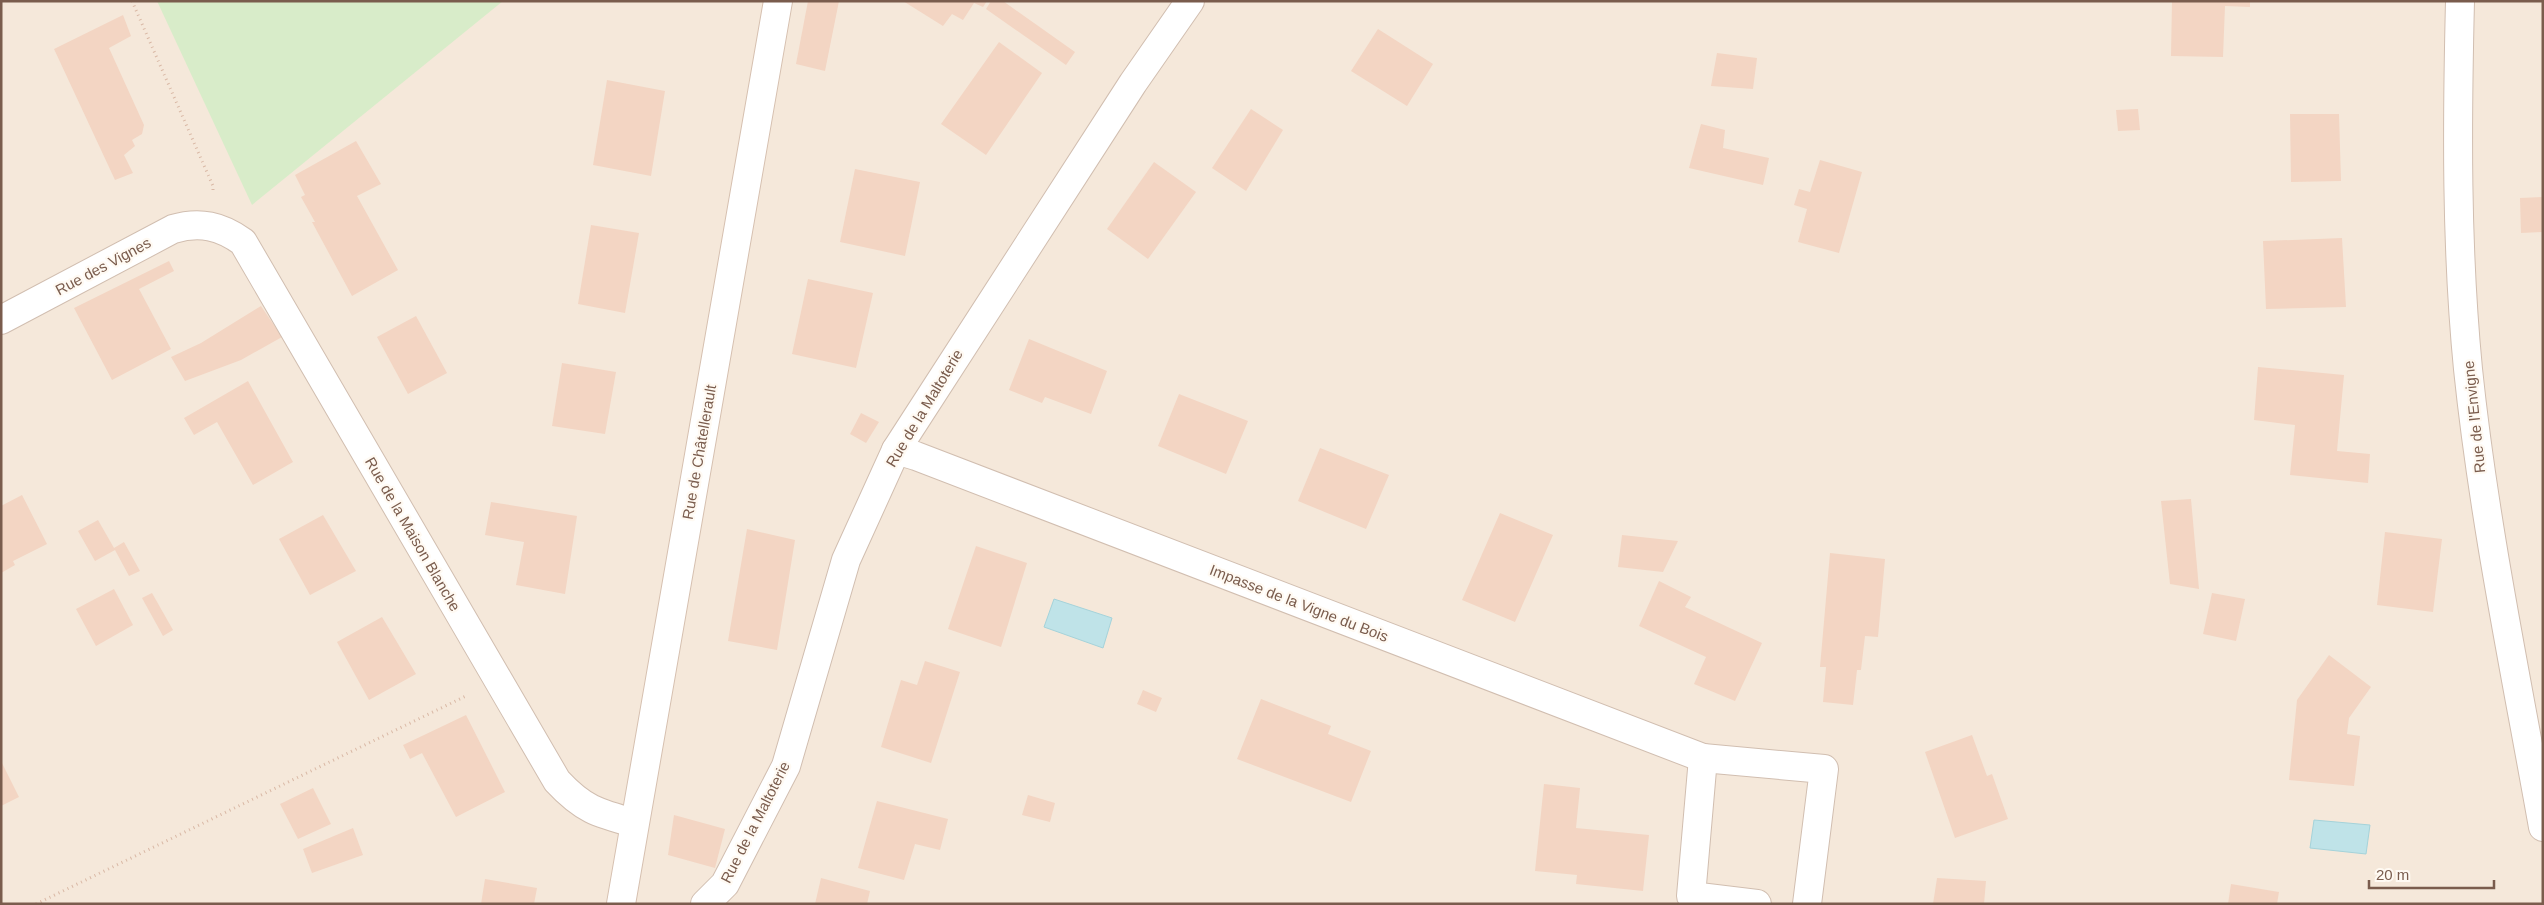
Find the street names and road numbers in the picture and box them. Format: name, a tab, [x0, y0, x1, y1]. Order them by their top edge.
street label: Rue des Vignes	[52, 234, 154, 298]
street label: Rue de la Maltoterie	[882, 346, 966, 470]
street label: Rue de l'Envigne	[2460, 360, 2488, 474]
street label: Rue de Châtellerault	[679, 382, 719, 521]
street label: Rue de la Maison Blanche	[362, 454, 464, 614]
street label: Impasse de la Vigne du Bois	[1207, 561, 1391, 645]
street label: Rue de la Maltoterie	[717, 758, 793, 886]

